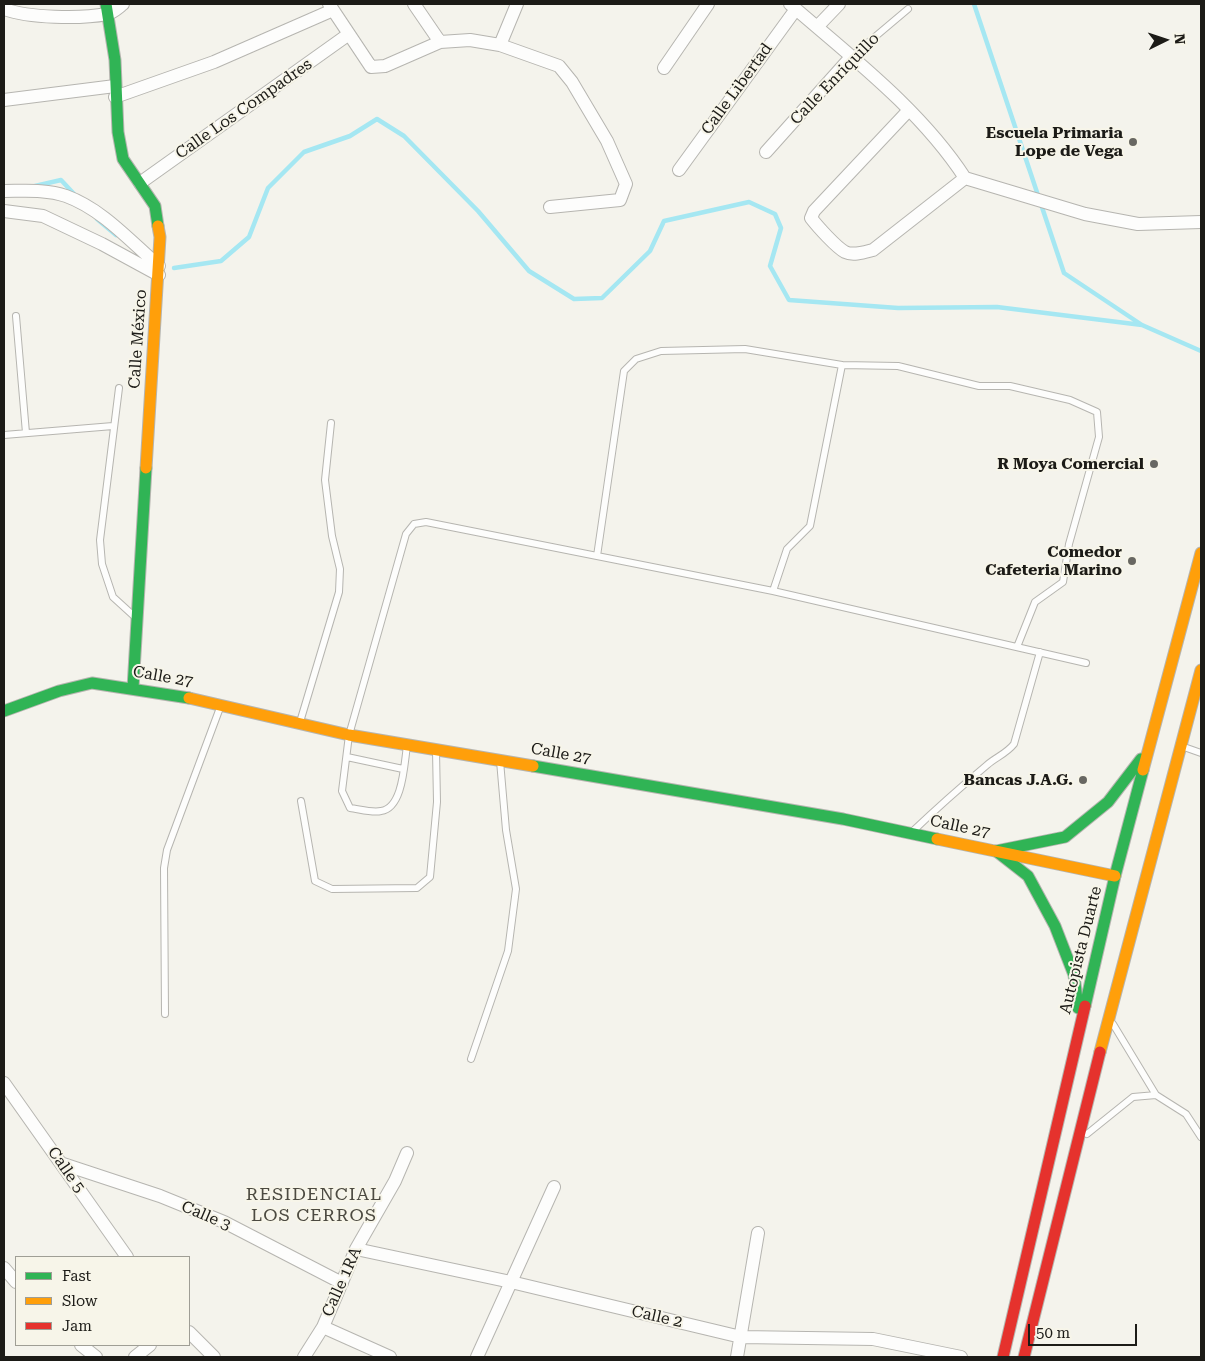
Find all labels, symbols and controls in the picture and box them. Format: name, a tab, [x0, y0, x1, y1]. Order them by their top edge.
north arrow	[1140, 15, 1190, 65]
street label: Calle Enriquillo	[786, 29, 884, 129]
text: N	[1172, 33, 1188, 45]
street label: Calle Libertad	[697, 39, 777, 139]
street label: Calle Los Compadres	[172, 55, 316, 163]
place label: Escuela Primaria Lope de Vega	[986, 123, 1123, 161]
marker: Escuela Primaria Lope de Vega	[1127, 136, 1139, 148]
street label: Calle México	[125, 289, 151, 389]
place label: R Moya Comercial	[997, 454, 1144, 474]
marker: R Moya Comercial	[1148, 458, 1160, 470]
place label: Comedor Cafeteria Marino	[985, 542, 1122, 580]
marker: Comedor Cafeteria Marino	[1126, 555, 1138, 567]
street label: Calle 27	[131, 662, 195, 692]
street label: Calle 27	[529, 739, 593, 769]
place label: Bancas J.A.G.	[964, 770, 1073, 790]
marker: Bancas J.A.G.	[1077, 774, 1089, 786]
street label: Calle 27	[928, 811, 992, 843]
street label: Autopista Duarte	[1056, 884, 1106, 1016]
street label: Calle 5	[43, 1143, 89, 1197]
district label: RESIDENCIAL LOS CERROS	[244, 1184, 384, 1226]
street label: Calle 3	[178, 1197, 234, 1235]
street label: Calle 1RA	[318, 1244, 366, 1320]
legend	[15, 1256, 190, 1346]
text: Fast	[62, 1267, 91, 1285]
text: Slow	[62, 1292, 97, 1310]
street label: Calle 2	[630, 1302, 684, 1332]
scale bar	[1030, 1314, 1139, 1346]
text: Jam	[62, 1317, 92, 1335]
text: 50 m	[1036, 1324, 1070, 1342]

